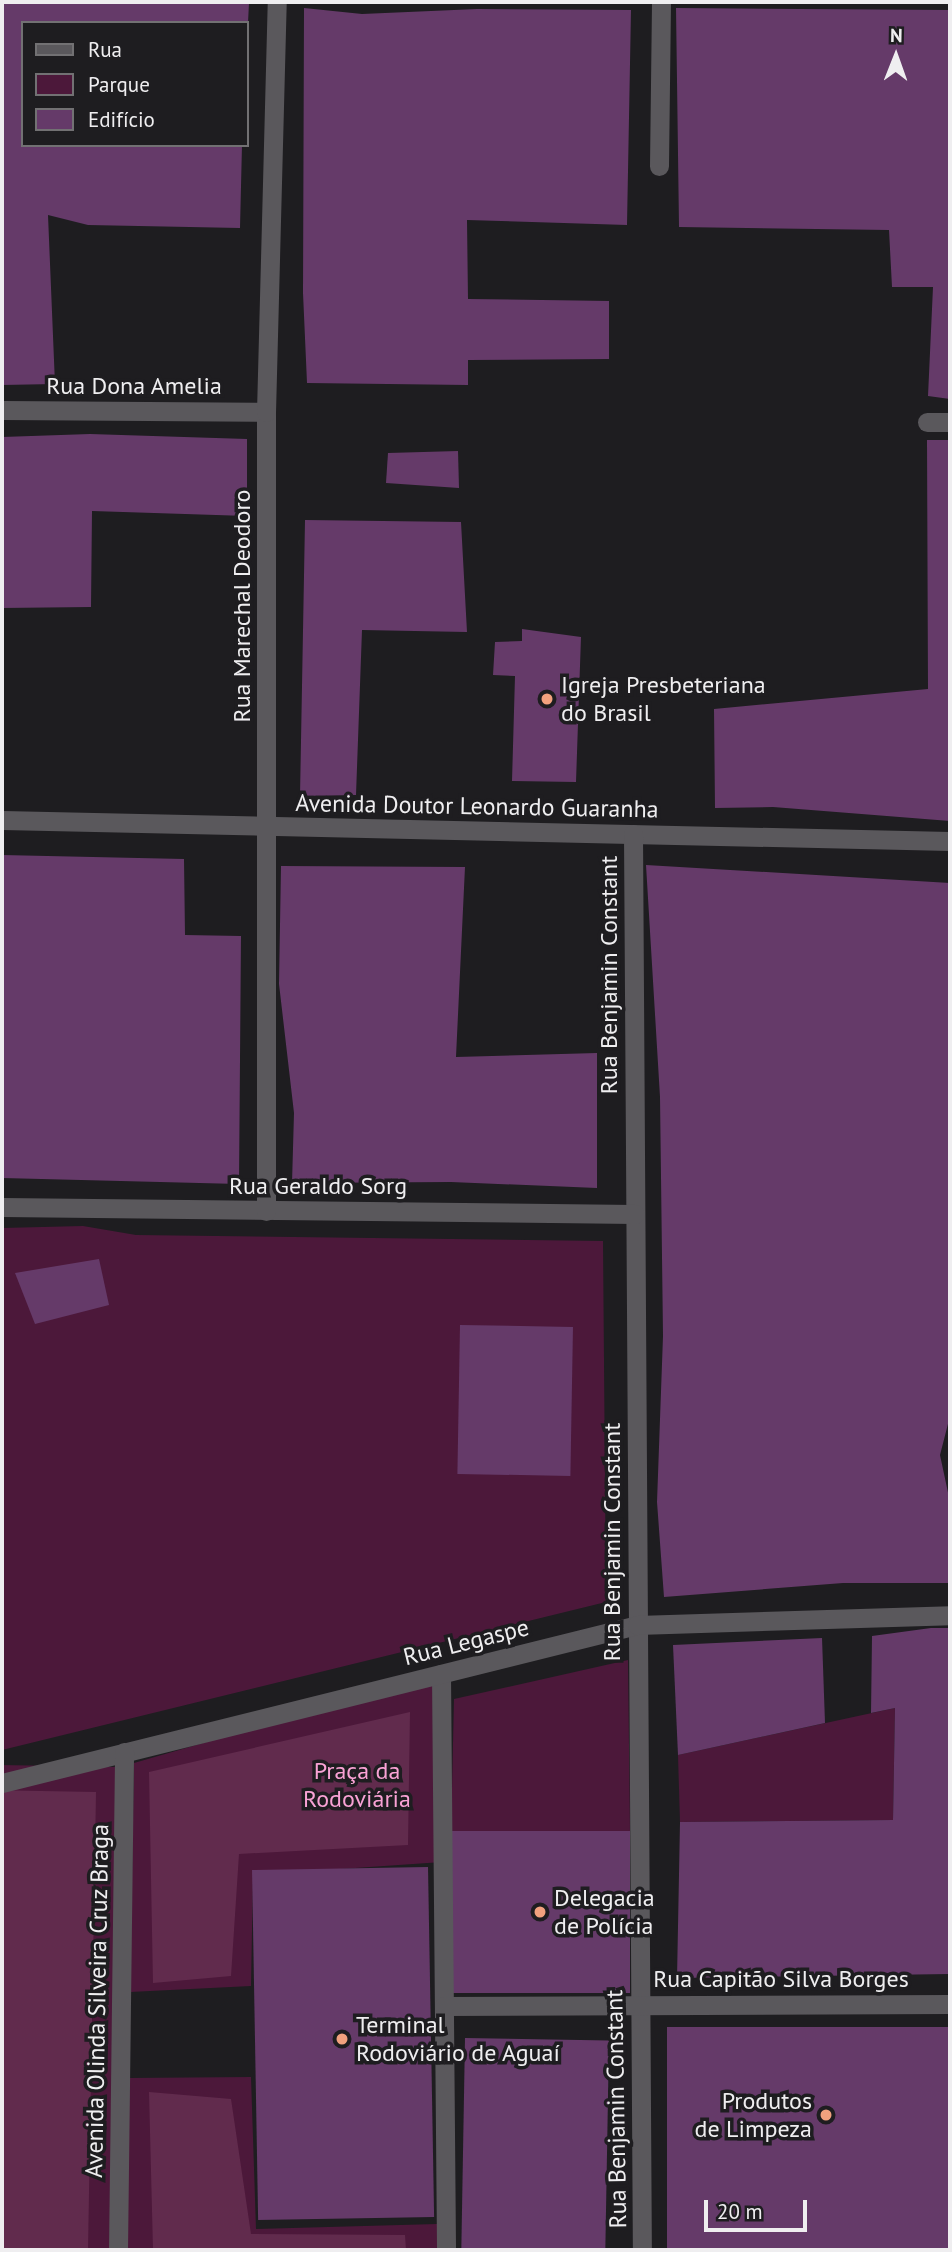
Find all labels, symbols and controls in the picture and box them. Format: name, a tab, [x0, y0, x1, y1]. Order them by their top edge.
legend	[21, 21, 248, 147]
north arrow	[861, 21, 931, 91]
text: N	[890, 23, 903, 47]
text: Rua	[88, 36, 122, 63]
text: Parque	[88, 71, 150, 98]
text: Edifício	[88, 106, 155, 133]
street label: Rua Dona Amelia	[46, 372, 222, 400]
street label: Rua Marechal Deodoro	[228, 490, 256, 722]
place label: Igreja Presbeteriana do Brasil	[561, 671, 766, 727]
marker: Igreja Presbeteriana do Brasil	[539, 691, 555, 707]
street label: Avenida Doutor Leonardo Guaranha	[295, 788, 659, 824]
street label: Rua Benjamin Constant	[595, 856, 623, 1094]
street label: Rua Geraldo Sorg	[229, 1172, 407, 1200]
street label: Rua Benjamin Constant	[598, 1423, 626, 1661]
street label: Rua Legaspe	[400, 1613, 532, 1671]
park label: Praça da Rodoviária	[303, 1757, 411, 1813]
street label: Avenida Olinda Silveira Cruz Braga	[80, 1823, 114, 2179]
place label: Delegacia de Polícia	[554, 1884, 655, 1940]
marker: Delegacia de Polícia	[532, 1904, 548, 1920]
street label: Rua Capitão Silva Borges	[653, 1965, 909, 1993]
street label: Rua Benjamin Constant	[600, 1989, 632, 2229]
place label: Terminal Rodoviário de Aguaí	[356, 2011, 561, 2067]
marker: Terminal Rodoviário de Aguaí	[334, 2031, 350, 2047]
place label: Produtos de Limpeza	[695, 2087, 812, 2143]
marker: Produtos de Limpeza	[818, 2107, 834, 2123]
scale bar	[707, 2186, 810, 2230]
text: 20 m	[717, 2198, 763, 2225]

